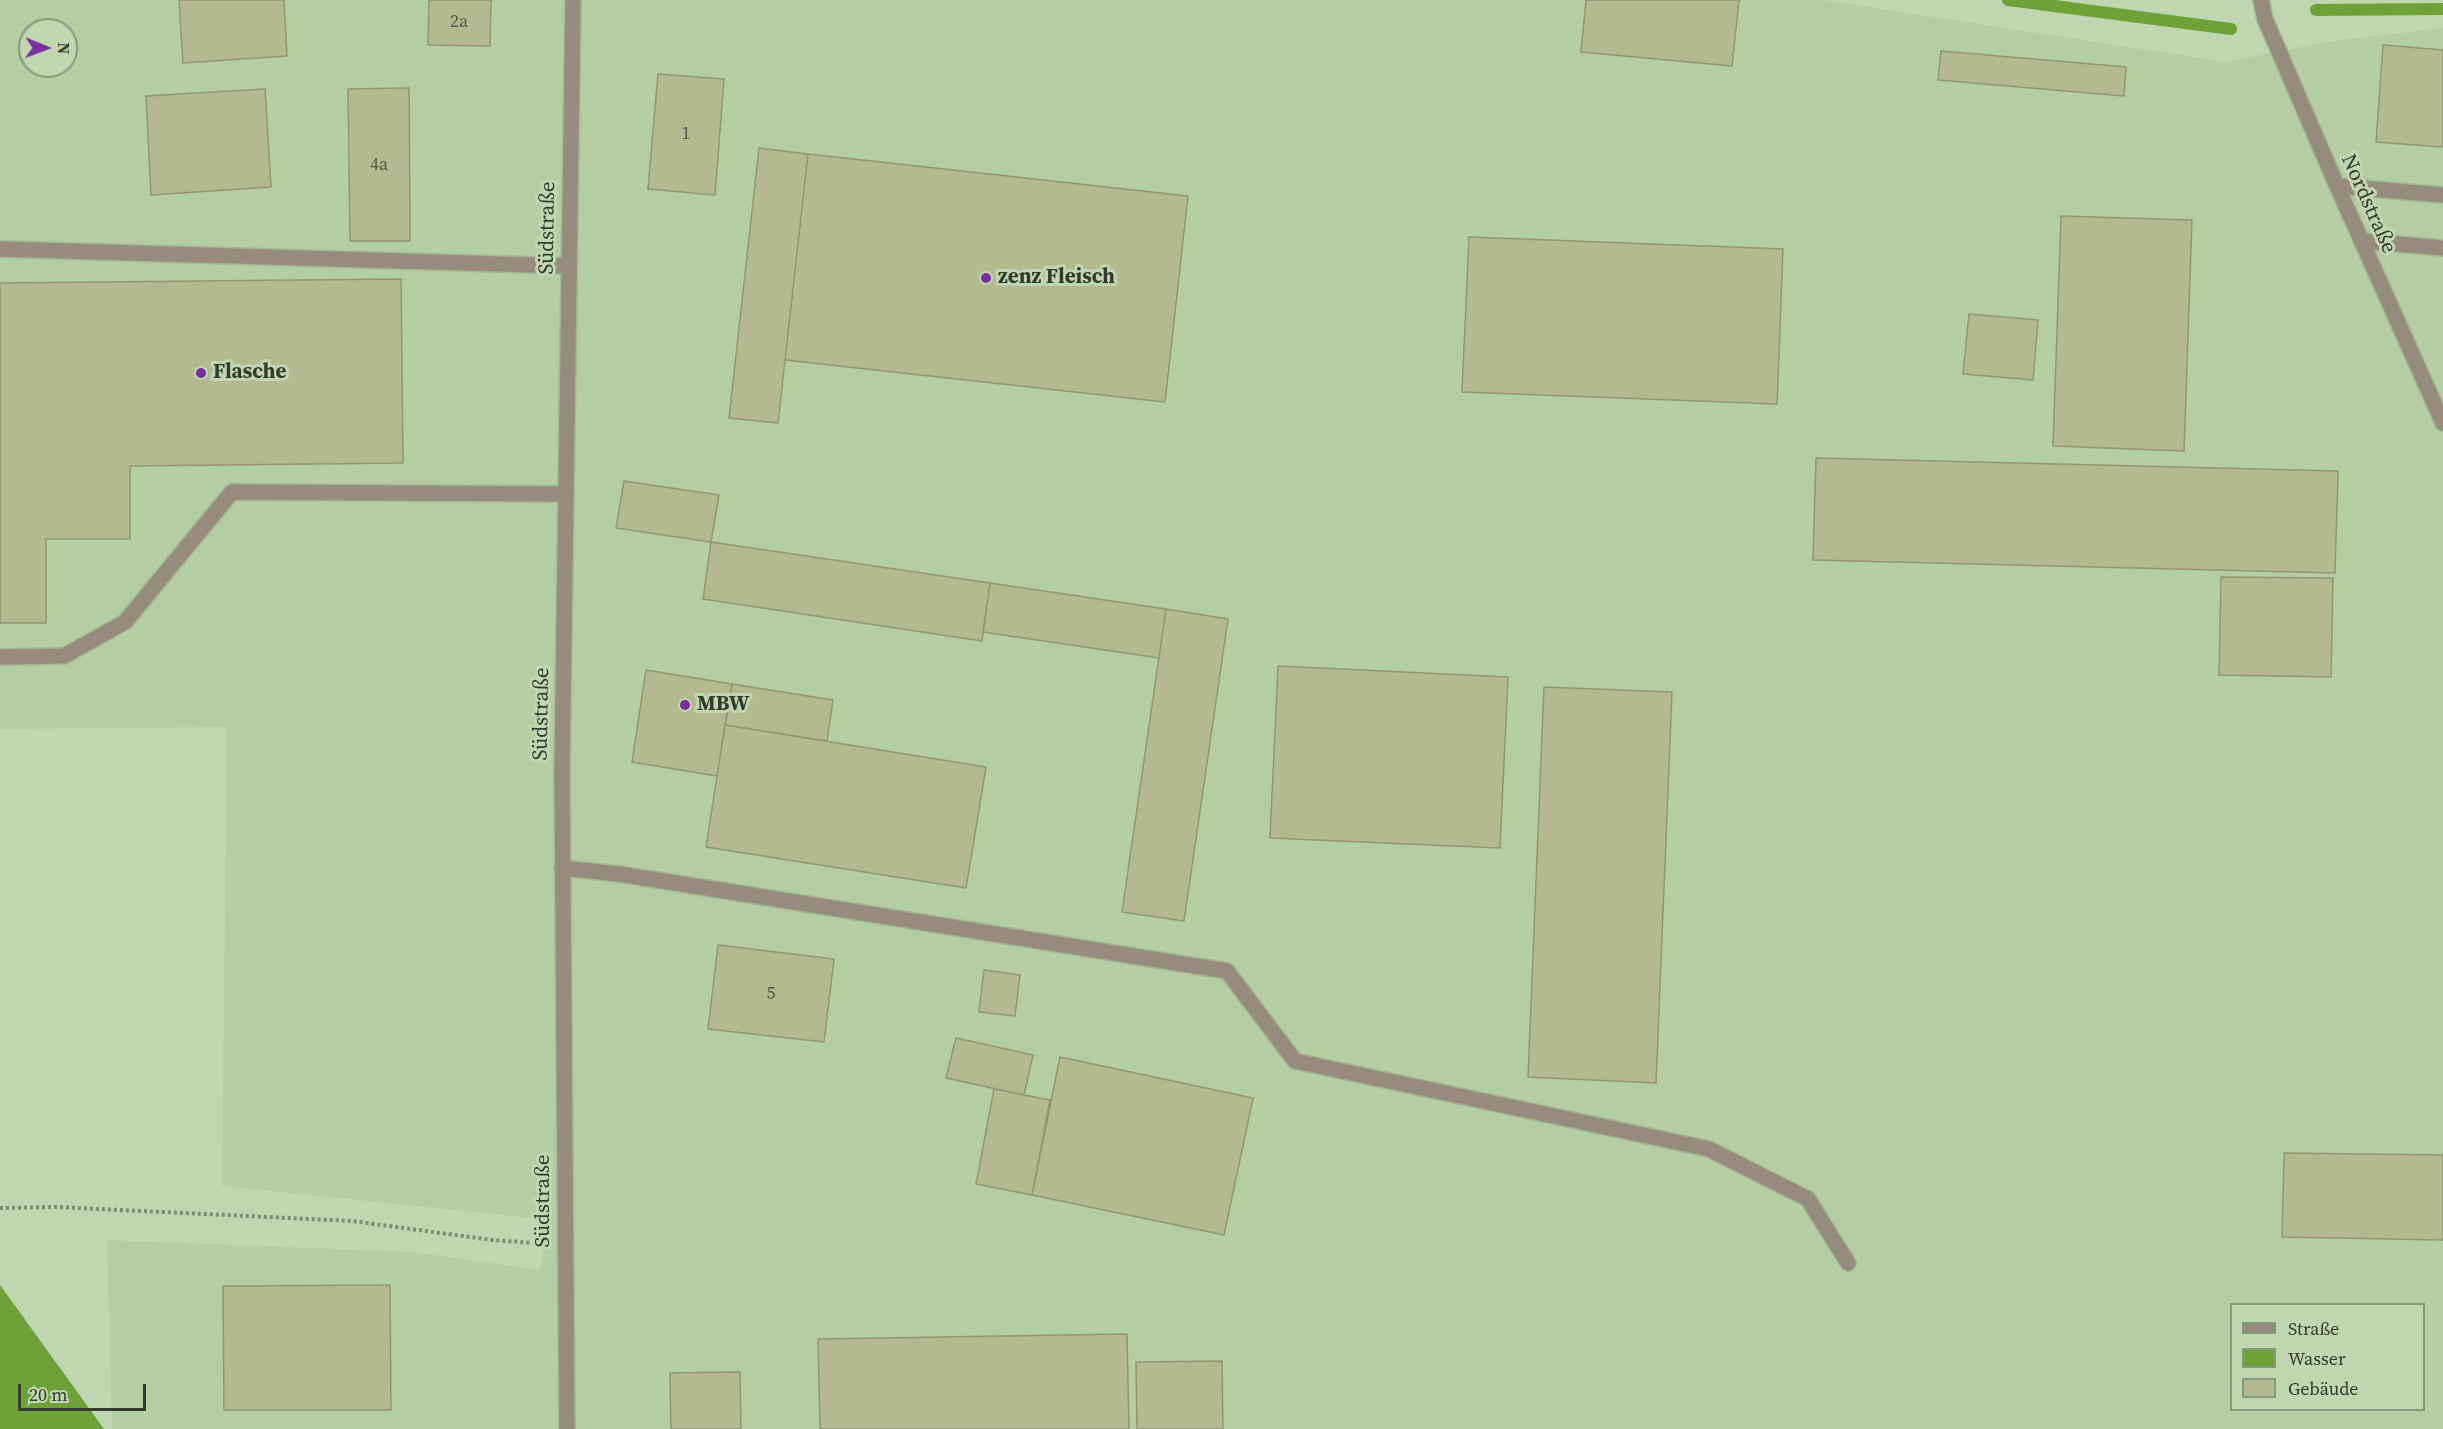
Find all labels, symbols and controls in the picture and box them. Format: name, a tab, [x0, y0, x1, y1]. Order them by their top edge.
house number: 2a	[450, 11, 468, 33]
north arrow	[18, 18, 78, 78]
text: N	[53, 42, 75, 54]
house number: 1	[682, 123, 690, 145]
street label: Nordstraße	[2335, 151, 2401, 257]
house number: 4a	[370, 154, 388, 176]
street label: Südstraße	[535, 181, 561, 275]
place label: zenz Fleisch	[998, 265, 1115, 291]
marker: zenz Fleisch	[979, 271, 993, 285]
place label: Flasche	[213, 360, 286, 386]
marker: Flasche	[194, 366, 208, 380]
street label: Südstraße	[529, 667, 555, 761]
place label: MBW	[697, 692, 749, 718]
marker: MBW	[678, 698, 692, 712]
house number: 5	[767, 983, 775, 1005]
street label: Südstraße	[531, 1155, 557, 1247]
legend	[2230, 1303, 2425, 1411]
text: Straße	[2288, 1316, 2339, 1341]
text: Wasser	[2288, 1346, 2346, 1371]
scale bar	[21, 1372, 148, 1410]
text: Gebäude	[2288, 1376, 2359, 1401]
text: 20 m	[29, 1382, 67, 1407]

